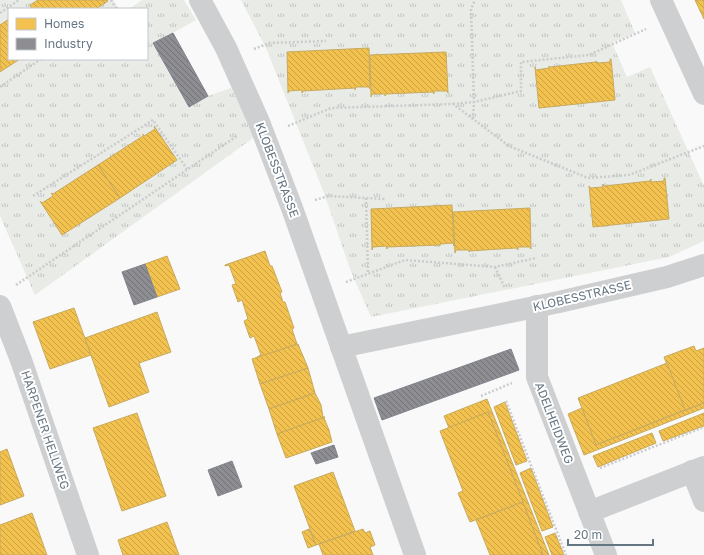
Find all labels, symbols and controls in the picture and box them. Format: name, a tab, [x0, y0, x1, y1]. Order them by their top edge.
legend	[8, 8, 148, 60]
text: Homes	[44, 16, 84, 31]
text: Industry	[44, 36, 93, 51]
street label: KLOBESSTRASSE	[252, 120, 302, 219]
street label: KLOBESSTRASSE	[531, 277, 632, 314]
street label: HARPENER HELLWEG	[18, 368, 73, 491]
street label: ADELHEIDWEG	[532, 380, 577, 466]
scale bar	[568, 521, 653, 547]
text: 20 m	[574, 527, 602, 542]

